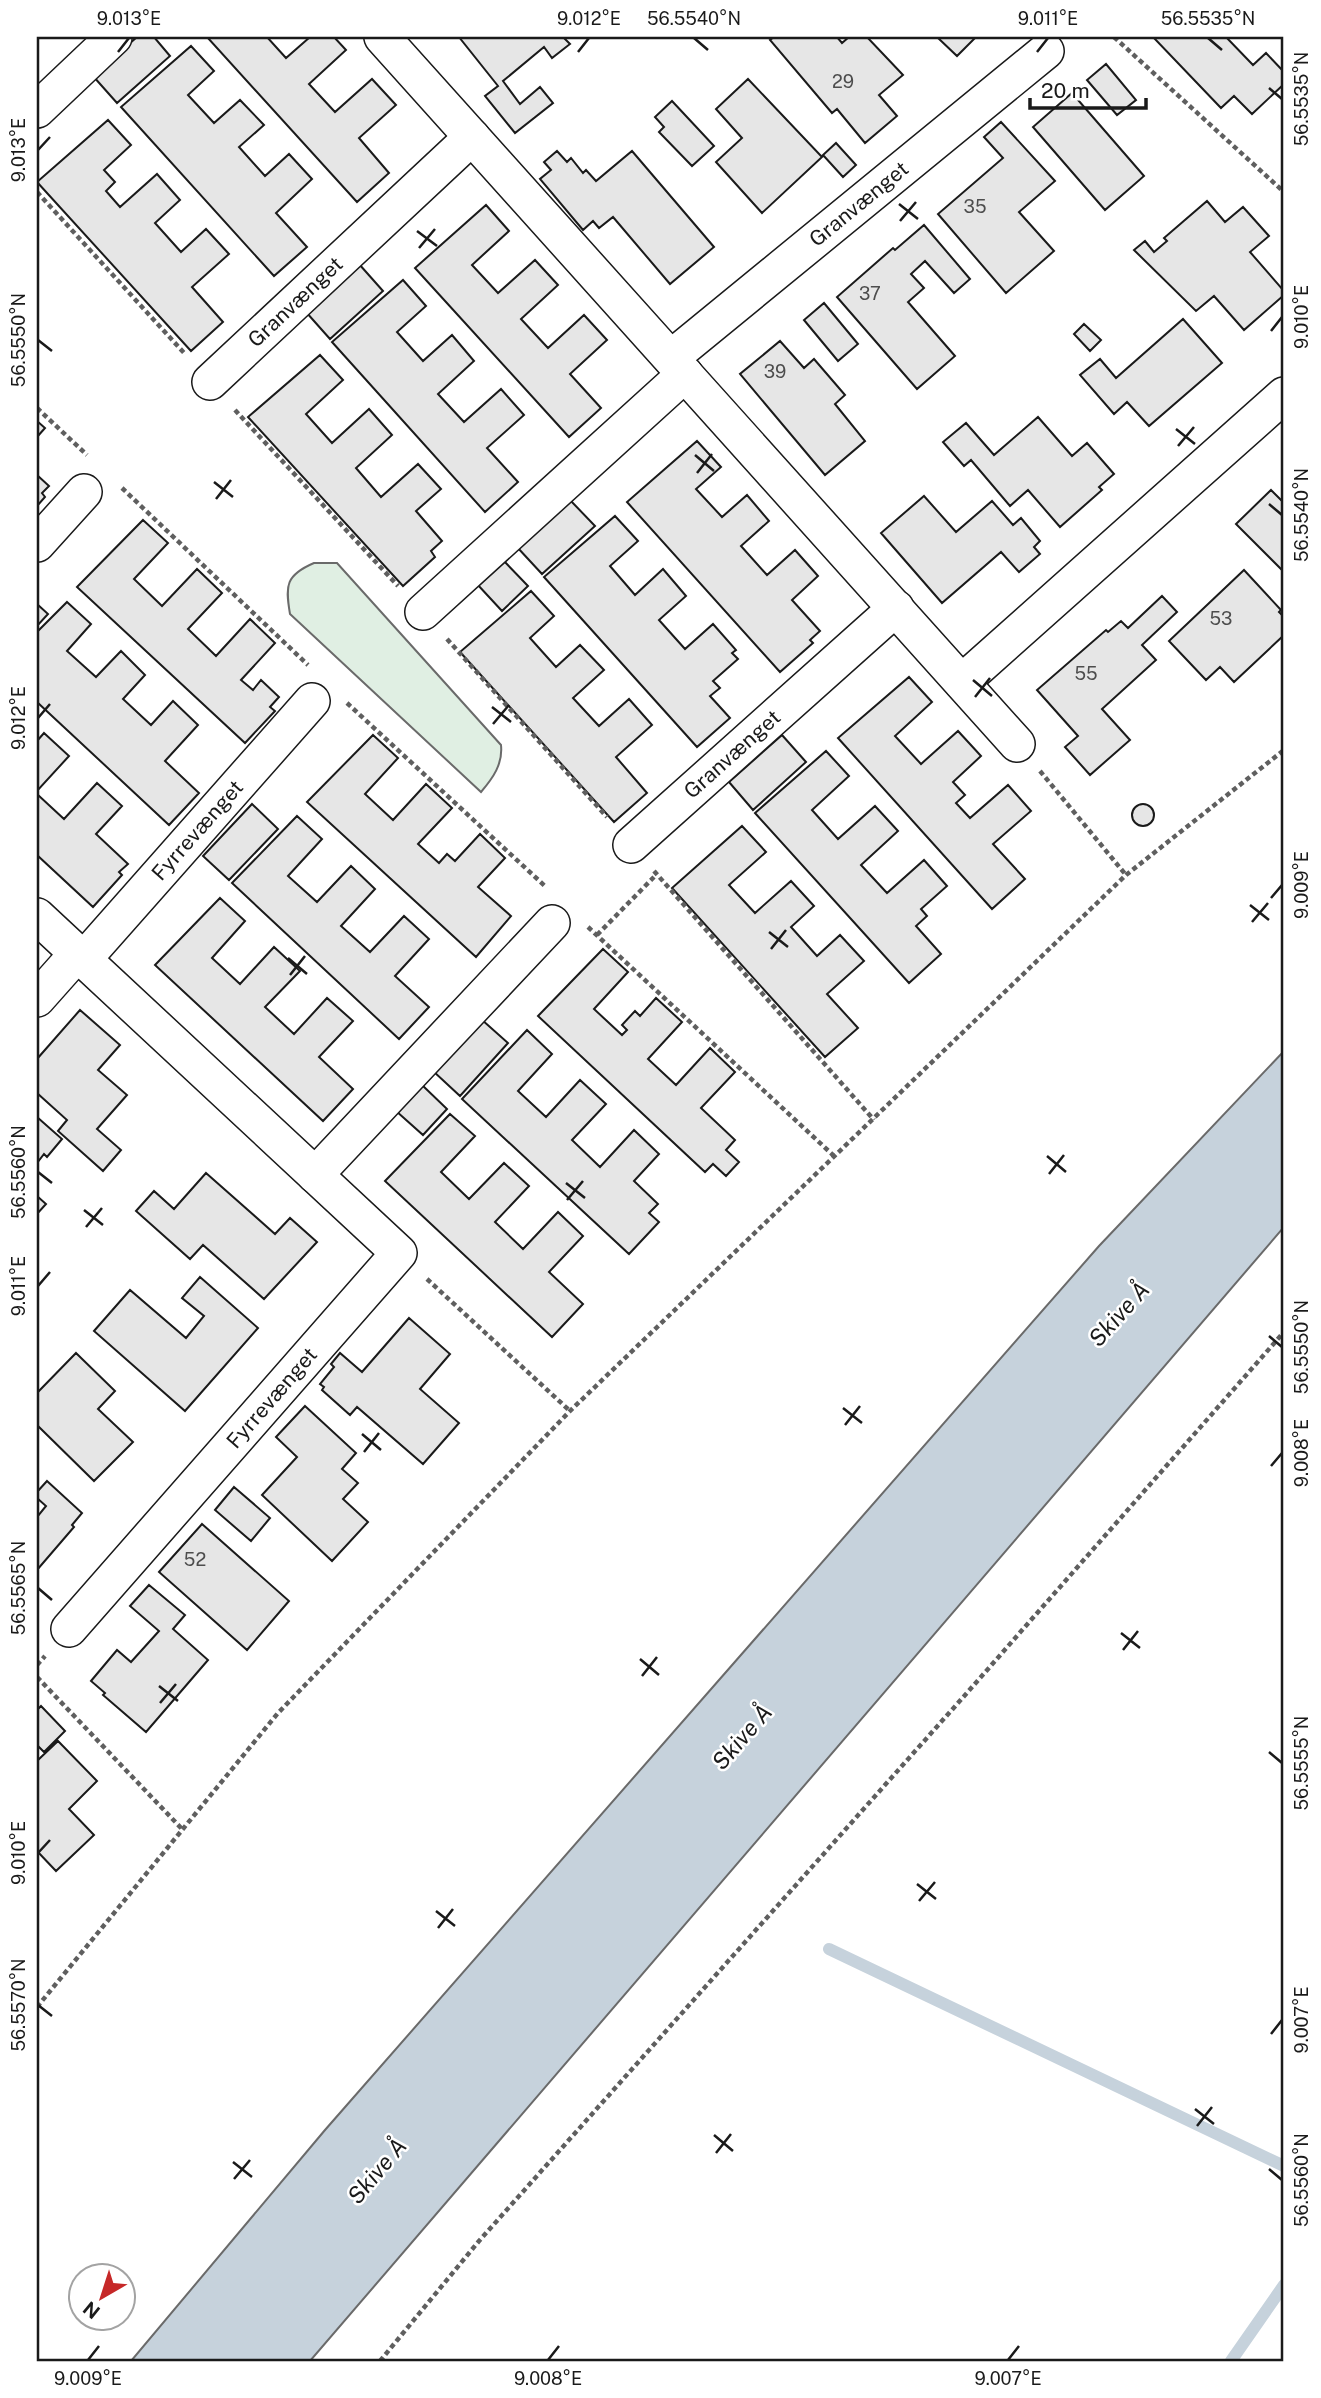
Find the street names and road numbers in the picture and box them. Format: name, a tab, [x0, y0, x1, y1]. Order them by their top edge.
street label: Granvænget	[804, 156, 913, 252]
street label: Granvænget	[243, 251, 348, 352]
street label: Granvænget	[679, 704, 785, 804]
street label: Fyrrevænget	[146, 775, 248, 885]
street label: Fyrrevænget	[221, 1342, 322, 1453]

